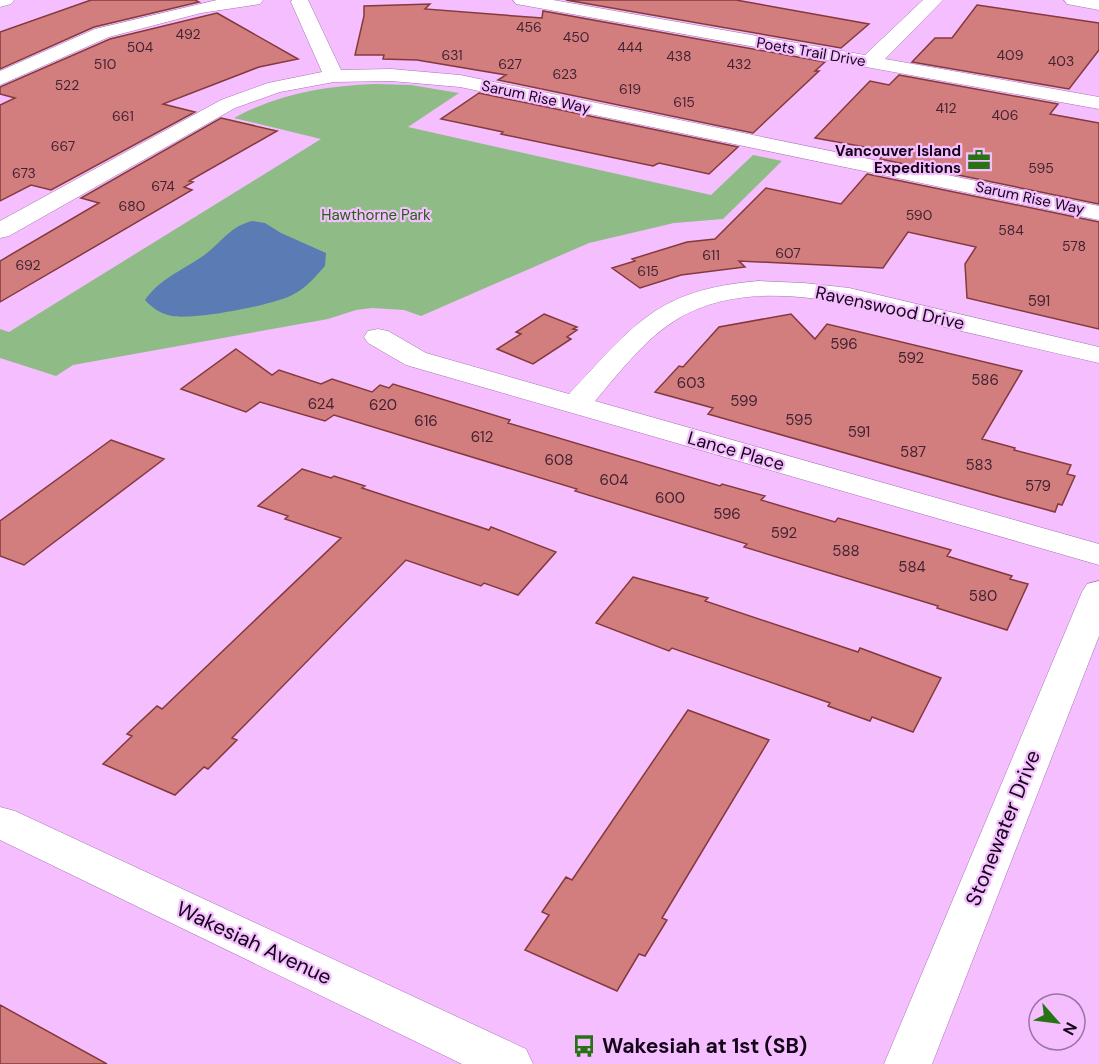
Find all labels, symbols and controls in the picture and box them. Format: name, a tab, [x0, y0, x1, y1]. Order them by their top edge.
house number: 456	[516, 18, 542, 36]
house number: 492	[175, 25, 201, 43]
house number: 450	[563, 28, 589, 46]
street label: Poets Trail Drive	[755, 33, 867, 71]
house number: 504	[127, 38, 154, 56]
house number: 444	[617, 38, 643, 56]
house number: 631	[441, 46, 463, 64]
house number: 409	[997, 46, 1024, 64]
house number: 438	[666, 47, 692, 65]
house number: 403	[1048, 52, 1074, 70]
house number: 510	[94, 55, 116, 73]
house number: 627	[498, 55, 522, 73]
house number: 432	[727, 55, 751, 73]
house number: 623	[553, 65, 577, 83]
house number: 522	[55, 76, 79, 94]
street label: Sarum Rise Way	[480, 76, 593, 118]
house number: 619	[619, 80, 641, 98]
house number: 615	[673, 93, 695, 111]
house number: 412	[936, 99, 956, 117]
house number: 406	[992, 106, 1018, 124]
house number: 661	[112, 107, 134, 125]
house number: 667	[51, 137, 75, 155]
place label: Vancouver Island Expeditions	[835, 141, 961, 178]
office icon: Vancouver Island Expeditions	[966, 147, 992, 173]
house number: 595	[1028, 159, 1054, 177]
house number: 673	[12, 164, 36, 182]
house number: 674	[151, 177, 175, 195]
street label: Sarum Rise Way	[974, 177, 1087, 219]
house number: 680	[119, 197, 145, 215]
park label: Hawthorne Park	[321, 205, 431, 225]
house number: 590	[906, 206, 932, 224]
house number: 584	[998, 221, 1024, 239]
house number: 578	[1062, 237, 1086, 255]
house number: 607	[775, 244, 801, 262]
house number: 611	[702, 246, 720, 264]
house number: 692	[15, 256, 41, 274]
house number: 615	[637, 262, 659, 280]
street label: Ravenswood Drive	[813, 280, 967, 336]
house number: 591	[1028, 291, 1050, 311]
house number: 596	[830, 334, 858, 354]
house number: 592	[898, 348, 924, 368]
house number: 586	[971, 370, 999, 390]
house number: 603	[677, 373, 705, 393]
house number: 599	[730, 391, 758, 411]
house number: 624	[308, 394, 334, 414]
house number: 620	[369, 395, 397, 415]
house number: 595	[785, 410, 813, 430]
house number: 616	[414, 411, 438, 431]
house number: 591	[848, 422, 870, 442]
street label: Lance Place	[685, 426, 787, 476]
house number: 612	[471, 427, 493, 447]
house number: 587	[900, 442, 926, 462]
house number: 608	[545, 450, 573, 470]
house number: 583	[965, 455, 993, 475]
house number: 604	[600, 470, 628, 490]
house number: 579	[1025, 476, 1051, 496]
house number: 600	[655, 488, 685, 508]
house number: 596	[713, 504, 741, 524]
house number: 592	[771, 523, 797, 543]
house number: 588	[832, 541, 860, 561]
house number: 584	[898, 557, 926, 577]
house number: 580	[969, 586, 997, 606]
street label: Stonewater Drive	[959, 746, 1047, 910]
street label: Wakesiah Avenue	[172, 895, 336, 991]
north arrow	[1027, 992, 1087, 1052]
text: N	[1058, 1019, 1082, 1039]
place label: Wakesiah at 1st (SB)	[602, 1032, 807, 1060]
bus stop icon: Wakesiah at 1st (SB)	[571, 1033, 597, 1059]

